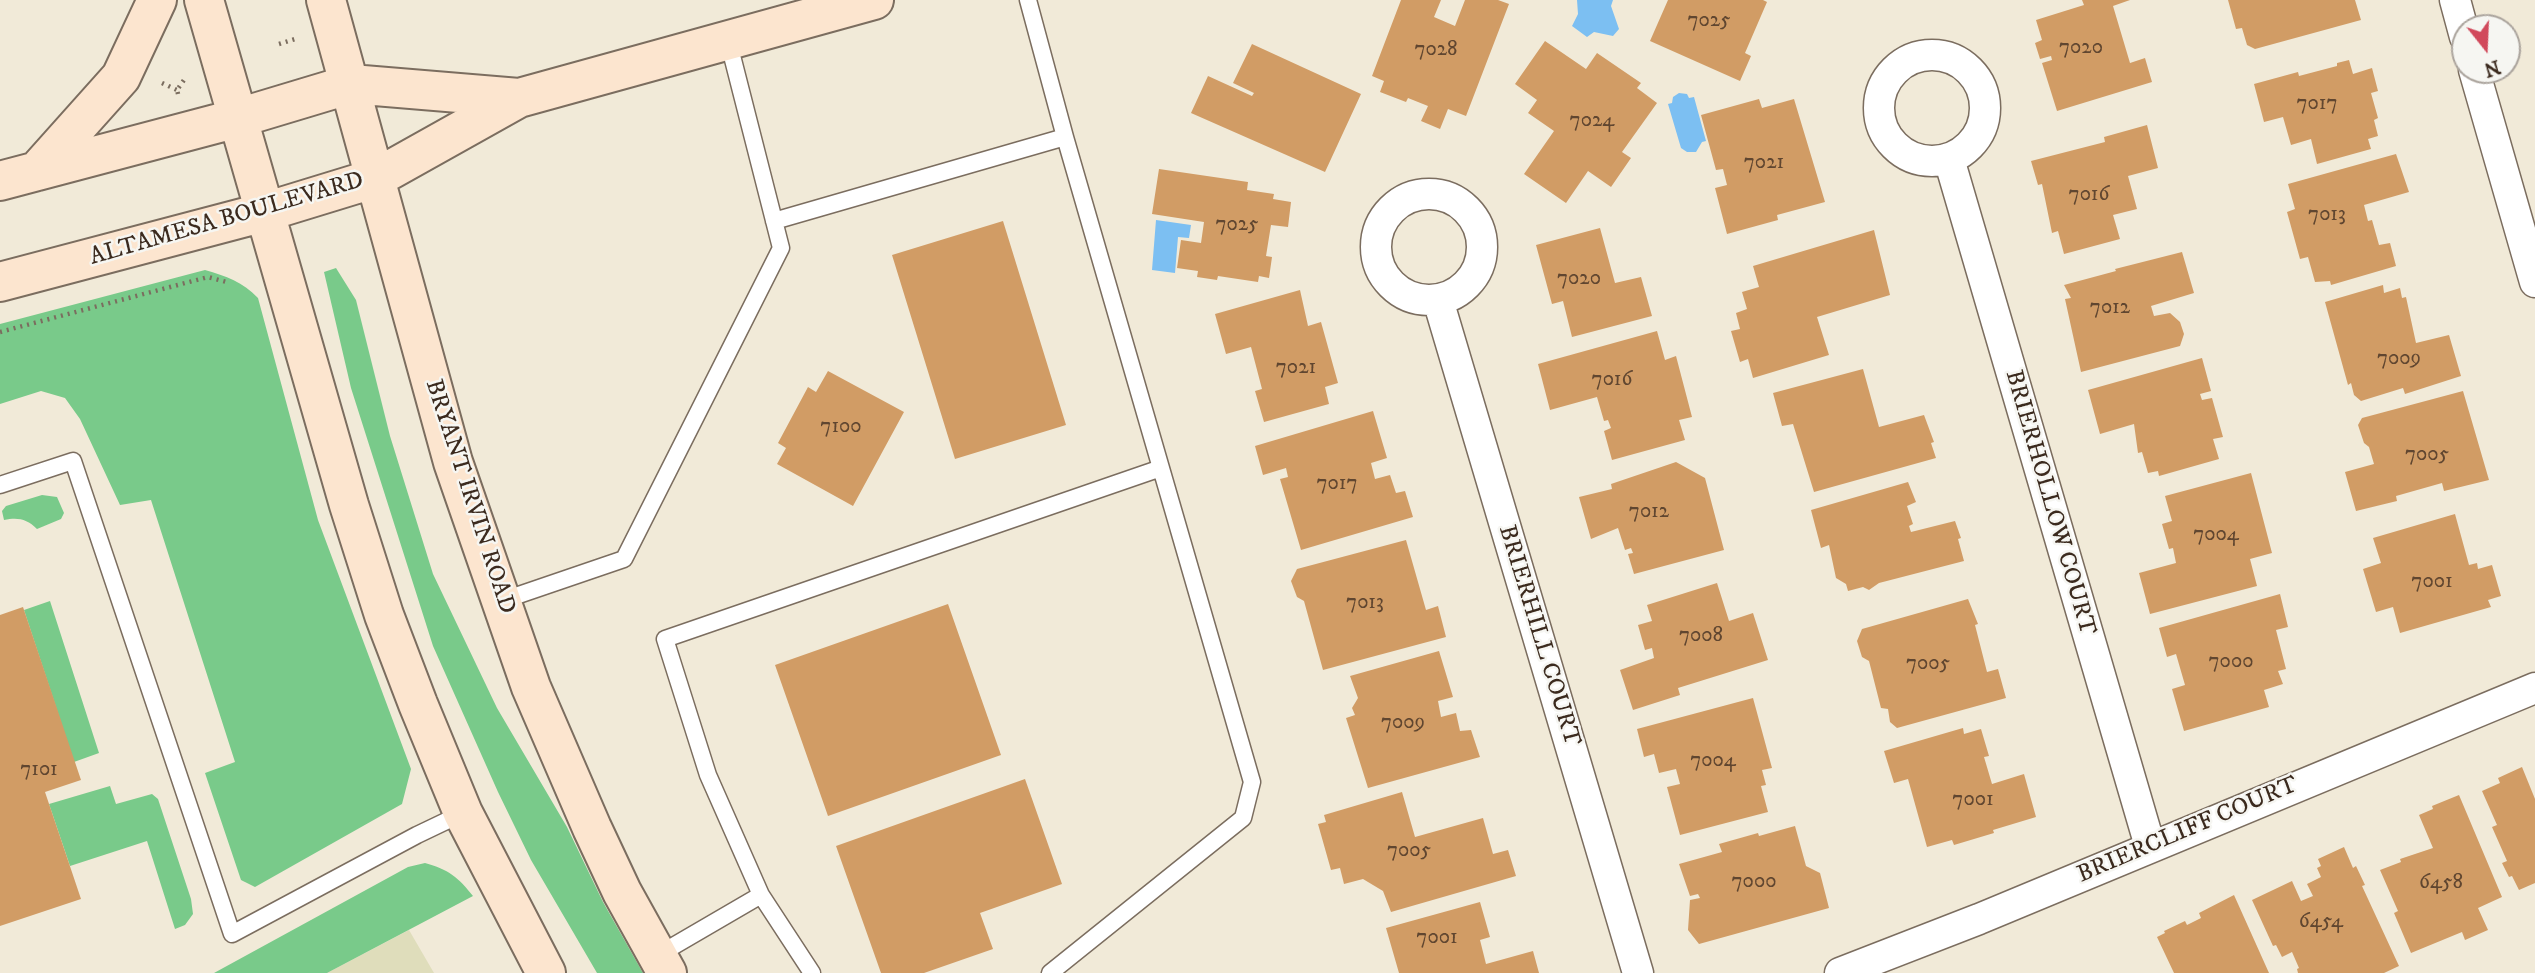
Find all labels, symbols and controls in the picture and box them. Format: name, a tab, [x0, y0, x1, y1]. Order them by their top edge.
house number: 7025	[1688, 9, 1730, 35]
north arrow	[2451, 14, 2521, 84]
house number: 7020	[2059, 36, 2103, 62]
house number: 7028	[1414, 38, 1458, 64]
text: N	[2481, 54, 2503, 81]
house number: 7017	[2296, 92, 2338, 118]
house number: 7024	[1570, 109, 1614, 135]
house number: 7021	[1744, 151, 1784, 177]
street label: ALTAMESA BOULEVARD	[87, 167, 367, 273]
house number: 7016	[2069, 183, 2109, 209]
house number: 7013	[2308, 203, 2346, 229]
house number: 7025	[1216, 213, 1258, 239]
house number: 7020	[1557, 267, 1601, 293]
house number: 7012	[2090, 296, 2130, 322]
house number: 7009	[2377, 347, 2421, 373]
house number: 7021	[1276, 356, 1316, 382]
street label: BRIERHOLLOW COURT	[1997, 367, 2101, 639]
house number: 7016	[1592, 368, 1632, 394]
street label: BRYANT IRVIN ROAD	[417, 376, 521, 618]
house number: 7100	[820, 415, 862, 441]
house number: 7005	[2405, 443, 2449, 469]
house number: 7017	[1316, 472, 1358, 498]
house number: 7012	[1629, 500, 1669, 526]
street label: BRIERHILL COURT	[1491, 522, 1585, 750]
house number: 7004	[2193, 523, 2239, 549]
house number: 7001	[2411, 570, 2453, 596]
house number: 7013	[1346, 591, 1384, 617]
house number: 7008	[1679, 624, 1723, 650]
house number: 7000	[2209, 650, 2253, 676]
house number: 7005	[1906, 652, 1950, 678]
house number: 7009	[1381, 711, 1425, 737]
house number: 7004	[1690, 749, 1736, 775]
house number: 7101	[20, 758, 58, 784]
street label: BRIERCLIFF COURT	[2073, 771, 2303, 891]
house number: 7001	[1952, 788, 1994, 814]
house number: 7005	[1387, 839, 1431, 865]
house number: 7000	[1732, 870, 1776, 896]
house number: 6458	[2419, 871, 2463, 897]
house number: 6454	[2299, 910, 2343, 936]
house number: 7001	[1416, 926, 1458, 952]

